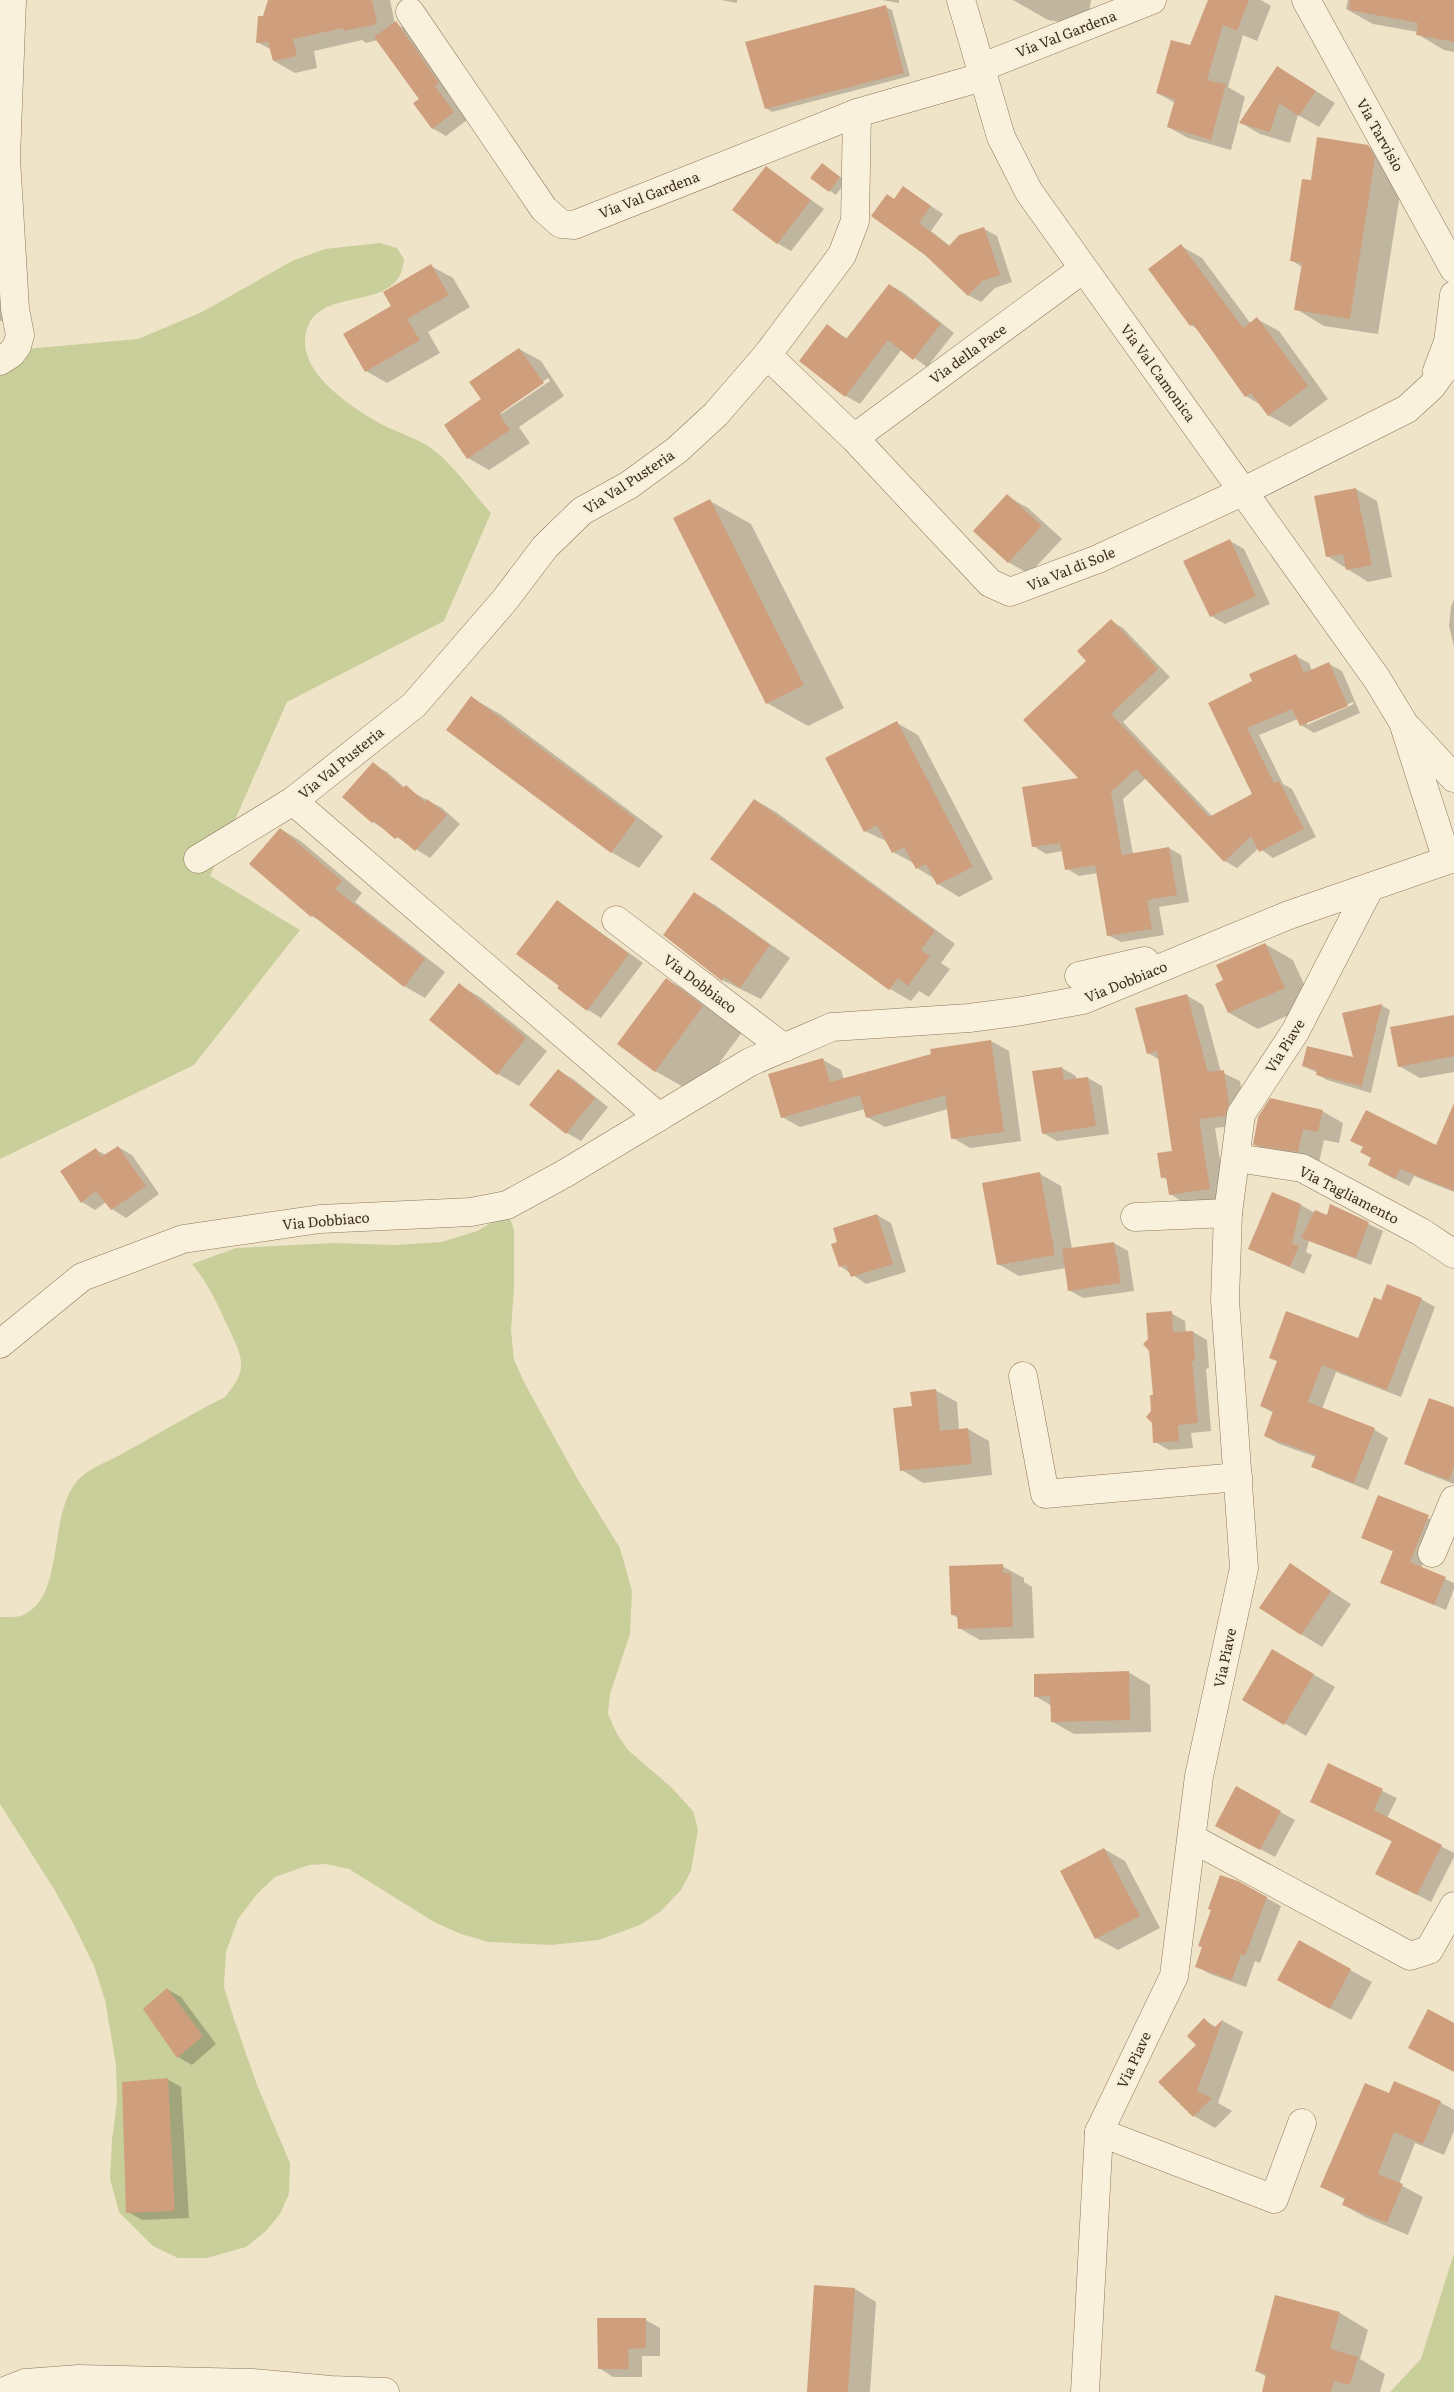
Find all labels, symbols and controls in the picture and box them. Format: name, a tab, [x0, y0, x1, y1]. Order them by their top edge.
street label: Via Val Gardena	[1012, 5, 1119, 61]
street label: Via Tarvisio	[1353, 94, 1409, 175]
street label: Via Val Gardena	[595, 166, 702, 222]
street label: Via della Pace	[925, 319, 1010, 388]
street label: Via Val Camonica	[1116, 319, 1201, 426]
street label: Via Val Pusteria	[579, 444, 678, 518]
street label: Via Val di Sole	[1023, 541, 1118, 595]
street label: Via Val Pusteria	[293, 721, 388, 803]
street label: Via Dobbiaco	[660, 949, 742, 1018]
street label: Via Dobbiaco	[1081, 955, 1170, 1007]
street label: Via Piave	[1260, 1015, 1309, 1076]
street label: Via Tagliamento	[1296, 1160, 1403, 1228]
street label: Via Dobbiaco	[281, 1206, 370, 1234]
street label: Via Piave	[1208, 1626, 1240, 1689]
street label: Via Piave	[1111, 2028, 1155, 2091]

